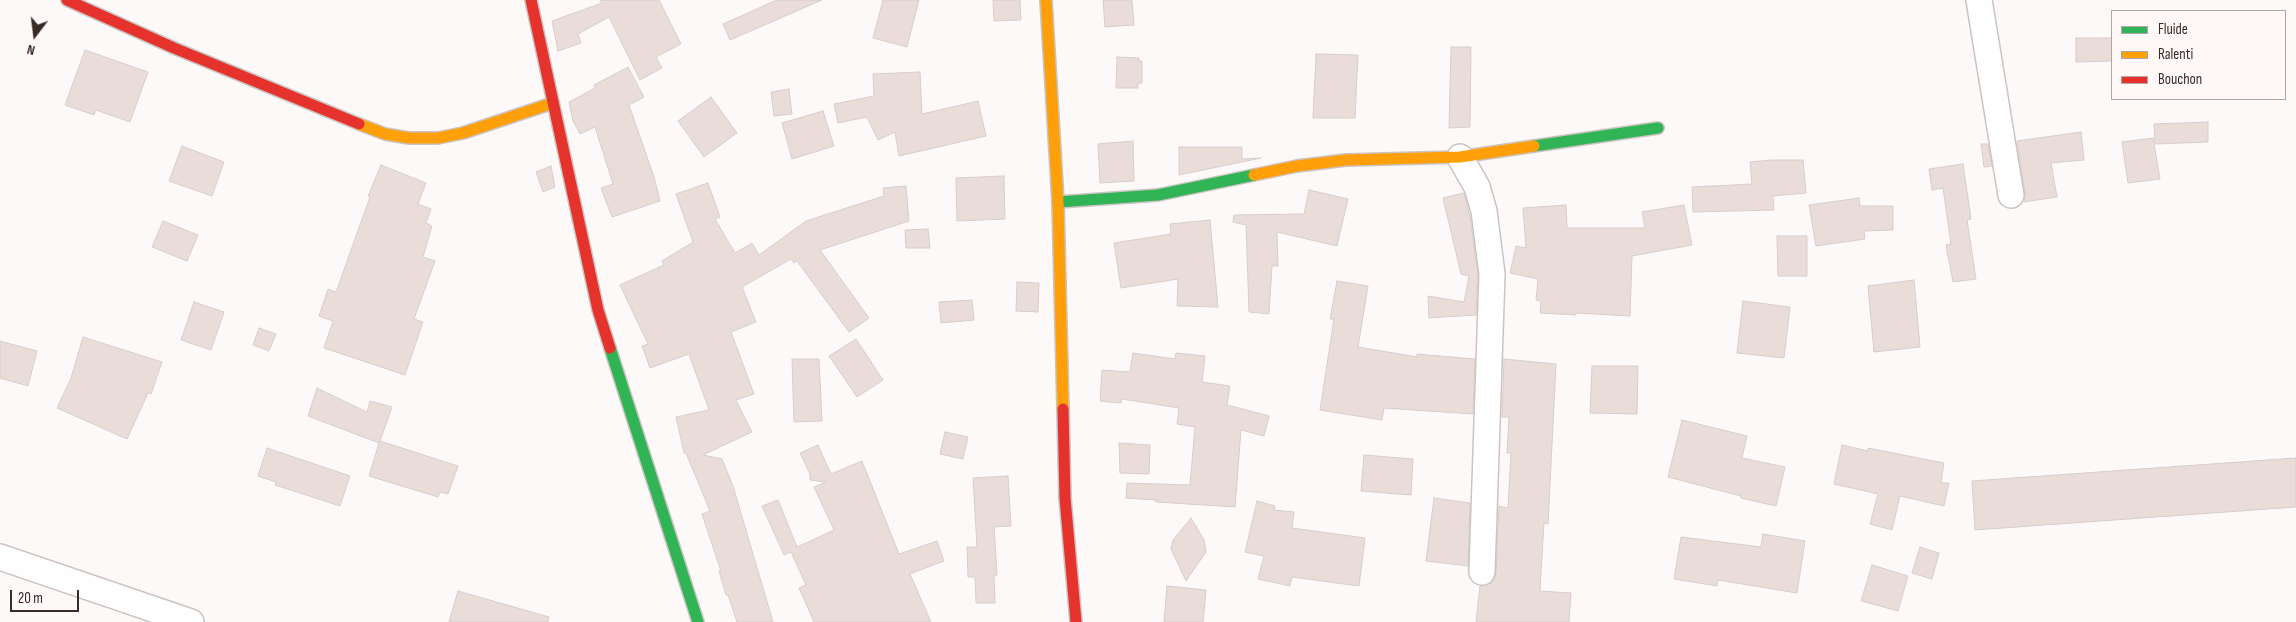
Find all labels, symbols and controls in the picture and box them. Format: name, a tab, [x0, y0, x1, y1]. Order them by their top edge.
north arrow	[10, 10, 60, 60]
legend	[2111, 10, 2286, 100]
text: Fluide	[2158, 20, 2188, 39]
text: N	[25, 41, 37, 59]
text: Ralenti	[2158, 45, 2193, 64]
text: Bouchon	[2158, 70, 2202, 89]
scale bar	[12, 580, 81, 612]
text: 20 m	[18, 589, 43, 608]

